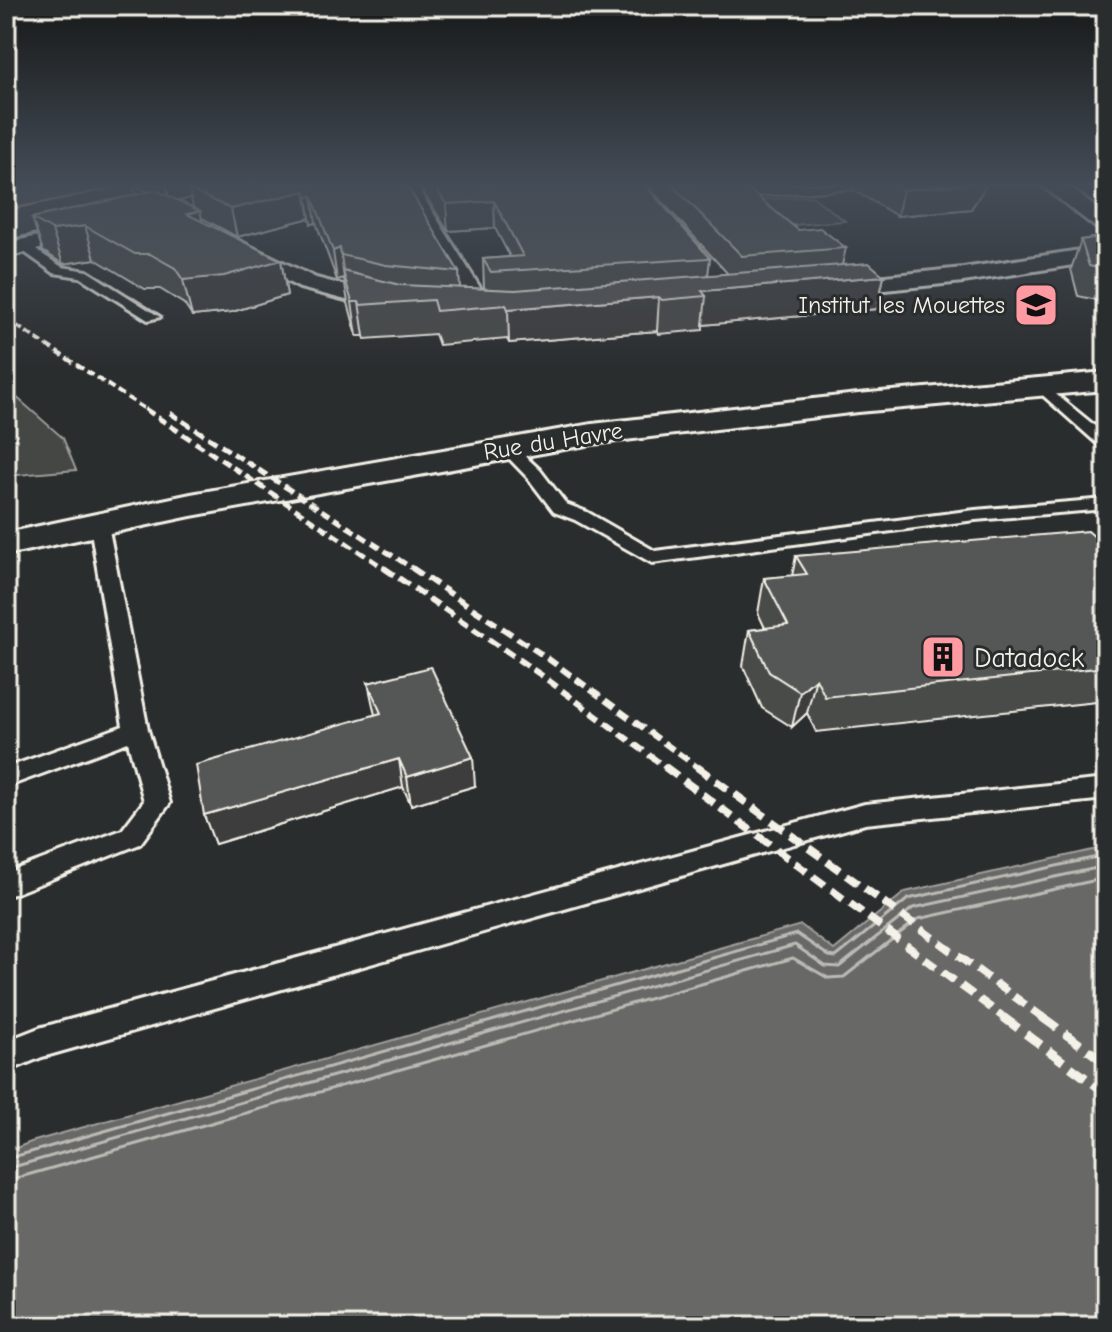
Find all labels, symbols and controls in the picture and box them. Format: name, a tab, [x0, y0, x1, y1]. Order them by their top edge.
school or university icon: Institut les Mouettes	[1012, 281, 1060, 329]
place label: Institut les Mouettes	[799, 291, 1005, 319]
street label: Rue du Havre	[481, 416, 625, 466]
building icon: Datadock	[919, 633, 967, 681]
place label: Datadock	[974, 642, 1085, 674]

